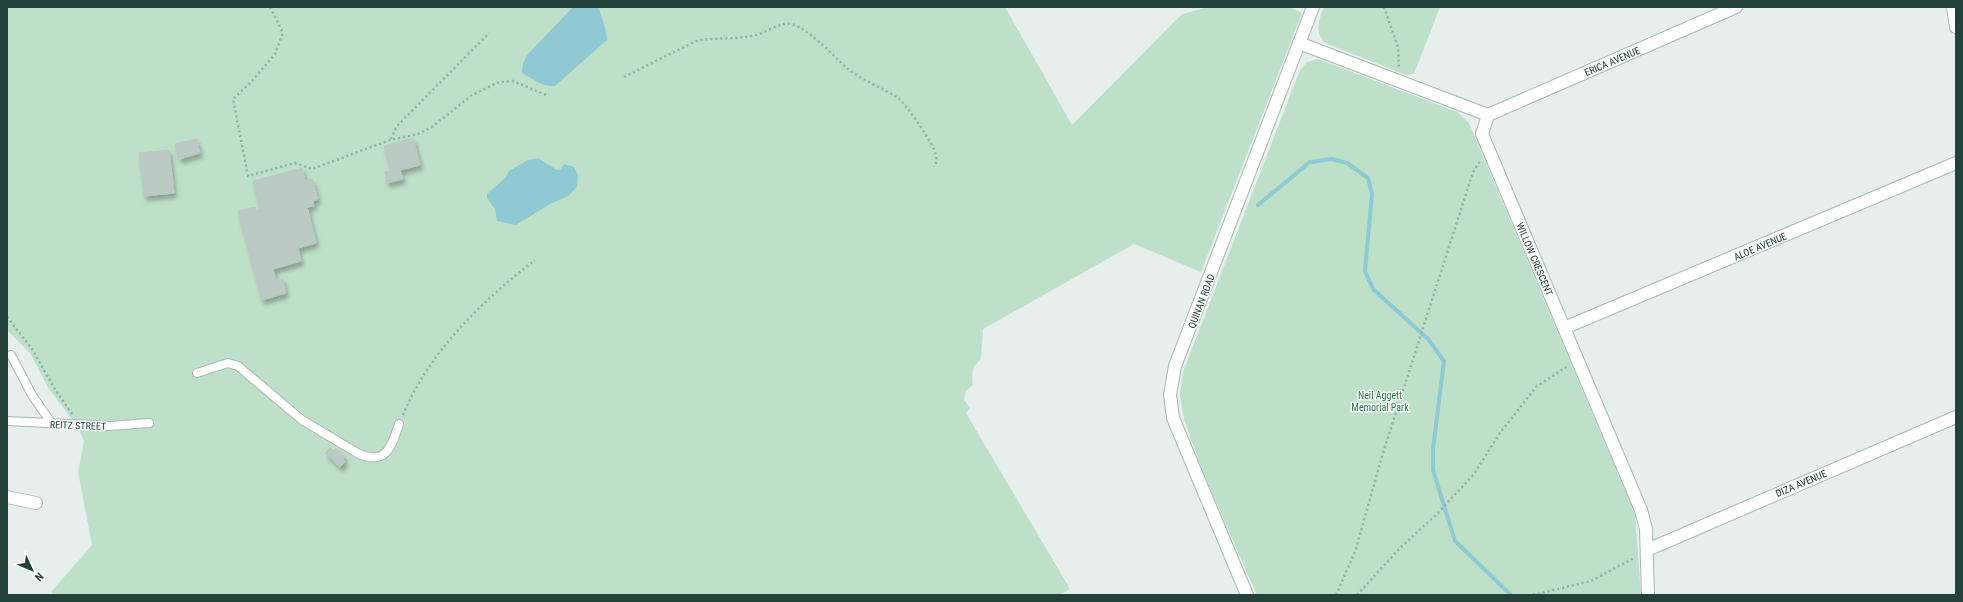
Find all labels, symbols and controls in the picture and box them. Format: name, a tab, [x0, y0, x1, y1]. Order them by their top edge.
street label: ERICA AVENUE	[1583, 45, 1642, 78]
street label: WILLOW CRESCENT	[1514, 221, 1555, 297]
street label: ALOE AVENUE	[1732, 230, 1788, 263]
street label: QUINAN ROAD	[1186, 272, 1217, 330]
park label: Neil Aggett Memorial Park	[1351, 390, 1409, 413]
street label: REITZ STREET	[50, 419, 106, 432]
street label: DIZA AVENUE	[1774, 468, 1828, 499]
north arrow	[12, 550, 52, 590]
text: N	[32, 570, 46, 584]

